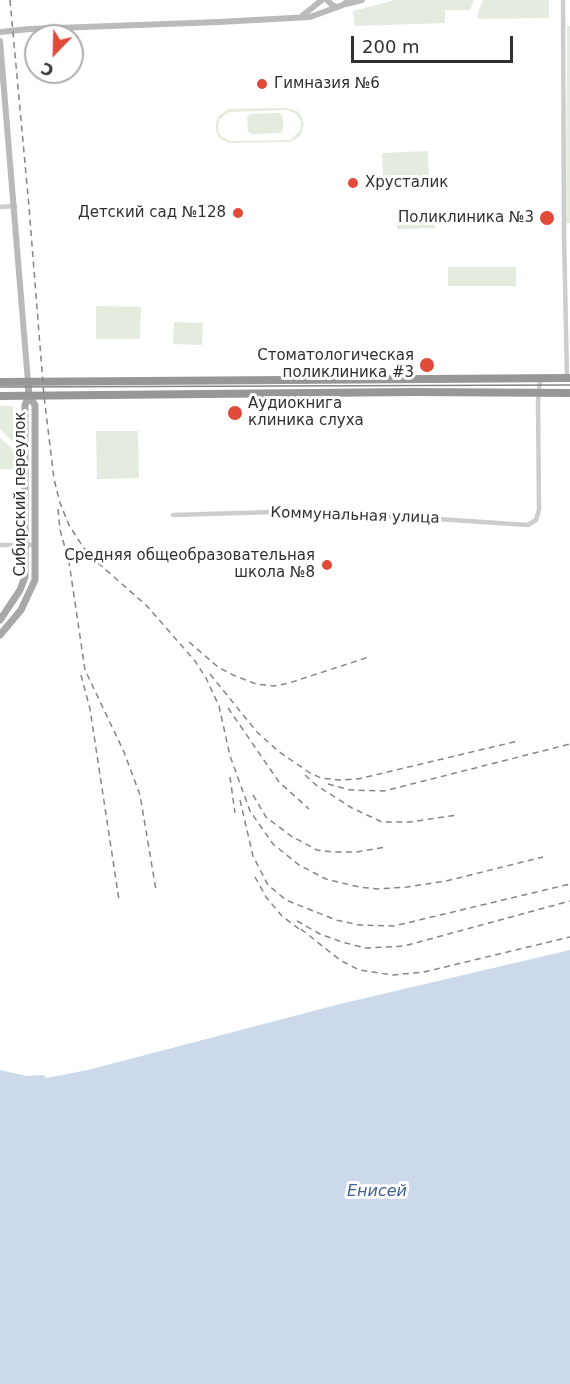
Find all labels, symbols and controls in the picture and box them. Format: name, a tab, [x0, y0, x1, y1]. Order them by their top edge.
north arrow	[24, 24, 84, 84]
scale bar	[354, 24, 516, 62]
text: 200 m	[362, 36, 420, 57]
text: С	[38, 58, 57, 80]
place label: Гимназия №6	[274, 75, 380, 93]
marker: Гимназия №6	[255, 77, 269, 91]
place label: Хрусталик	[365, 174, 448, 192]
marker: Хрусталик	[346, 176, 360, 190]
place label: Детский сад №128	[78, 204, 226, 222]
marker: Детский сад №128	[231, 206, 245, 220]
place label: Поликлиника №3	[398, 209, 534, 227]
marker: Поликлиника №3	[538, 209, 556, 227]
place label: Стоматологическая поликлиника #3	[257, 347, 414, 382]
marker: Стоматологическая поликлиника #3	[418, 356, 436, 374]
place label: Аудиокнига клиника слуха	[248, 395, 364, 430]
marker: Аудиокнига клиника слуха	[226, 404, 244, 422]
street label: Сибирский переулок	[12, 412, 30, 576]
street label: Коммунальная улица	[270, 504, 440, 528]
place label: Средняя общеобразовательная школа №8	[64, 547, 315, 582]
marker: Средняя общеобразовательная школа №8	[320, 558, 334, 572]
water label: Енисей	[347, 1182, 407, 1202]

